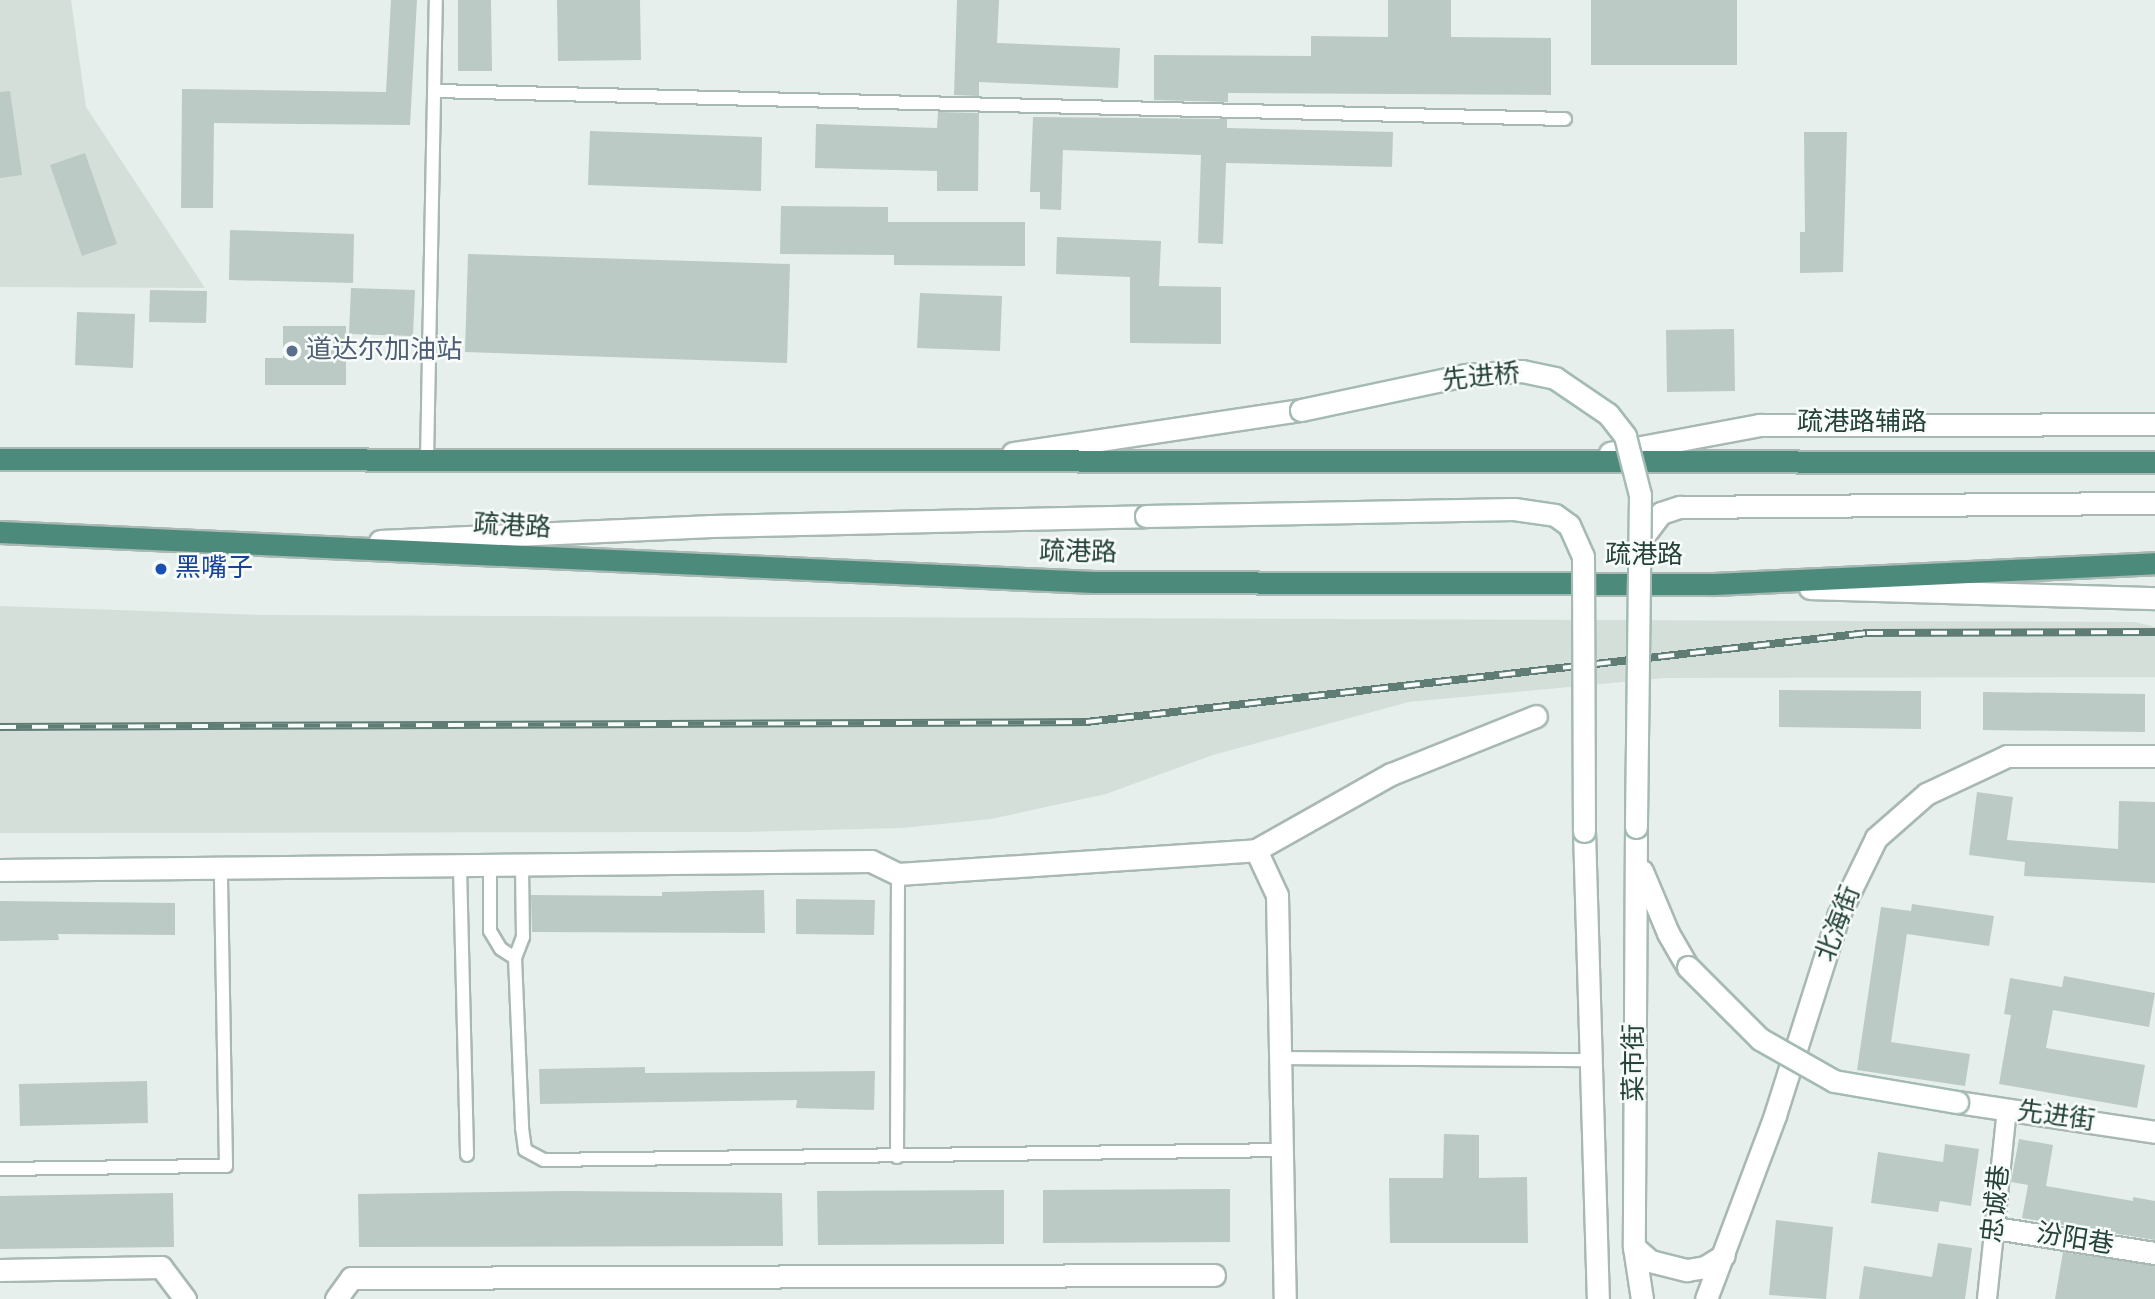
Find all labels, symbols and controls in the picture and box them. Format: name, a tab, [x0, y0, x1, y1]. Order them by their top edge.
place label: 道达尔加油站	[306, 335, 462, 367]
marker: 道达尔加油站	[284, 343, 300, 359]
street label: 先进桥	[1441, 358, 1521, 398]
street label: 疏港路辅路	[1797, 407, 1927, 439]
street label: 疏港路	[472, 509, 552, 545]
street label: 疏港路	[1039, 537, 1117, 569]
street label: 疏港路	[1605, 540, 1683, 572]
place label: 黑嘴子	[175, 553, 253, 585]
marker: 黑嘴子	[153, 561, 169, 577]
street label: 北海街	[1810, 882, 1868, 966]
street label: 菜市街	[1619, 1024, 1651, 1102]
street label: 先进街	[2015, 1096, 2097, 1138]
street label: 忠诚巷	[1977, 1164, 2017, 1244]
street label: 汾阳巷	[2034, 1218, 2116, 1262]

